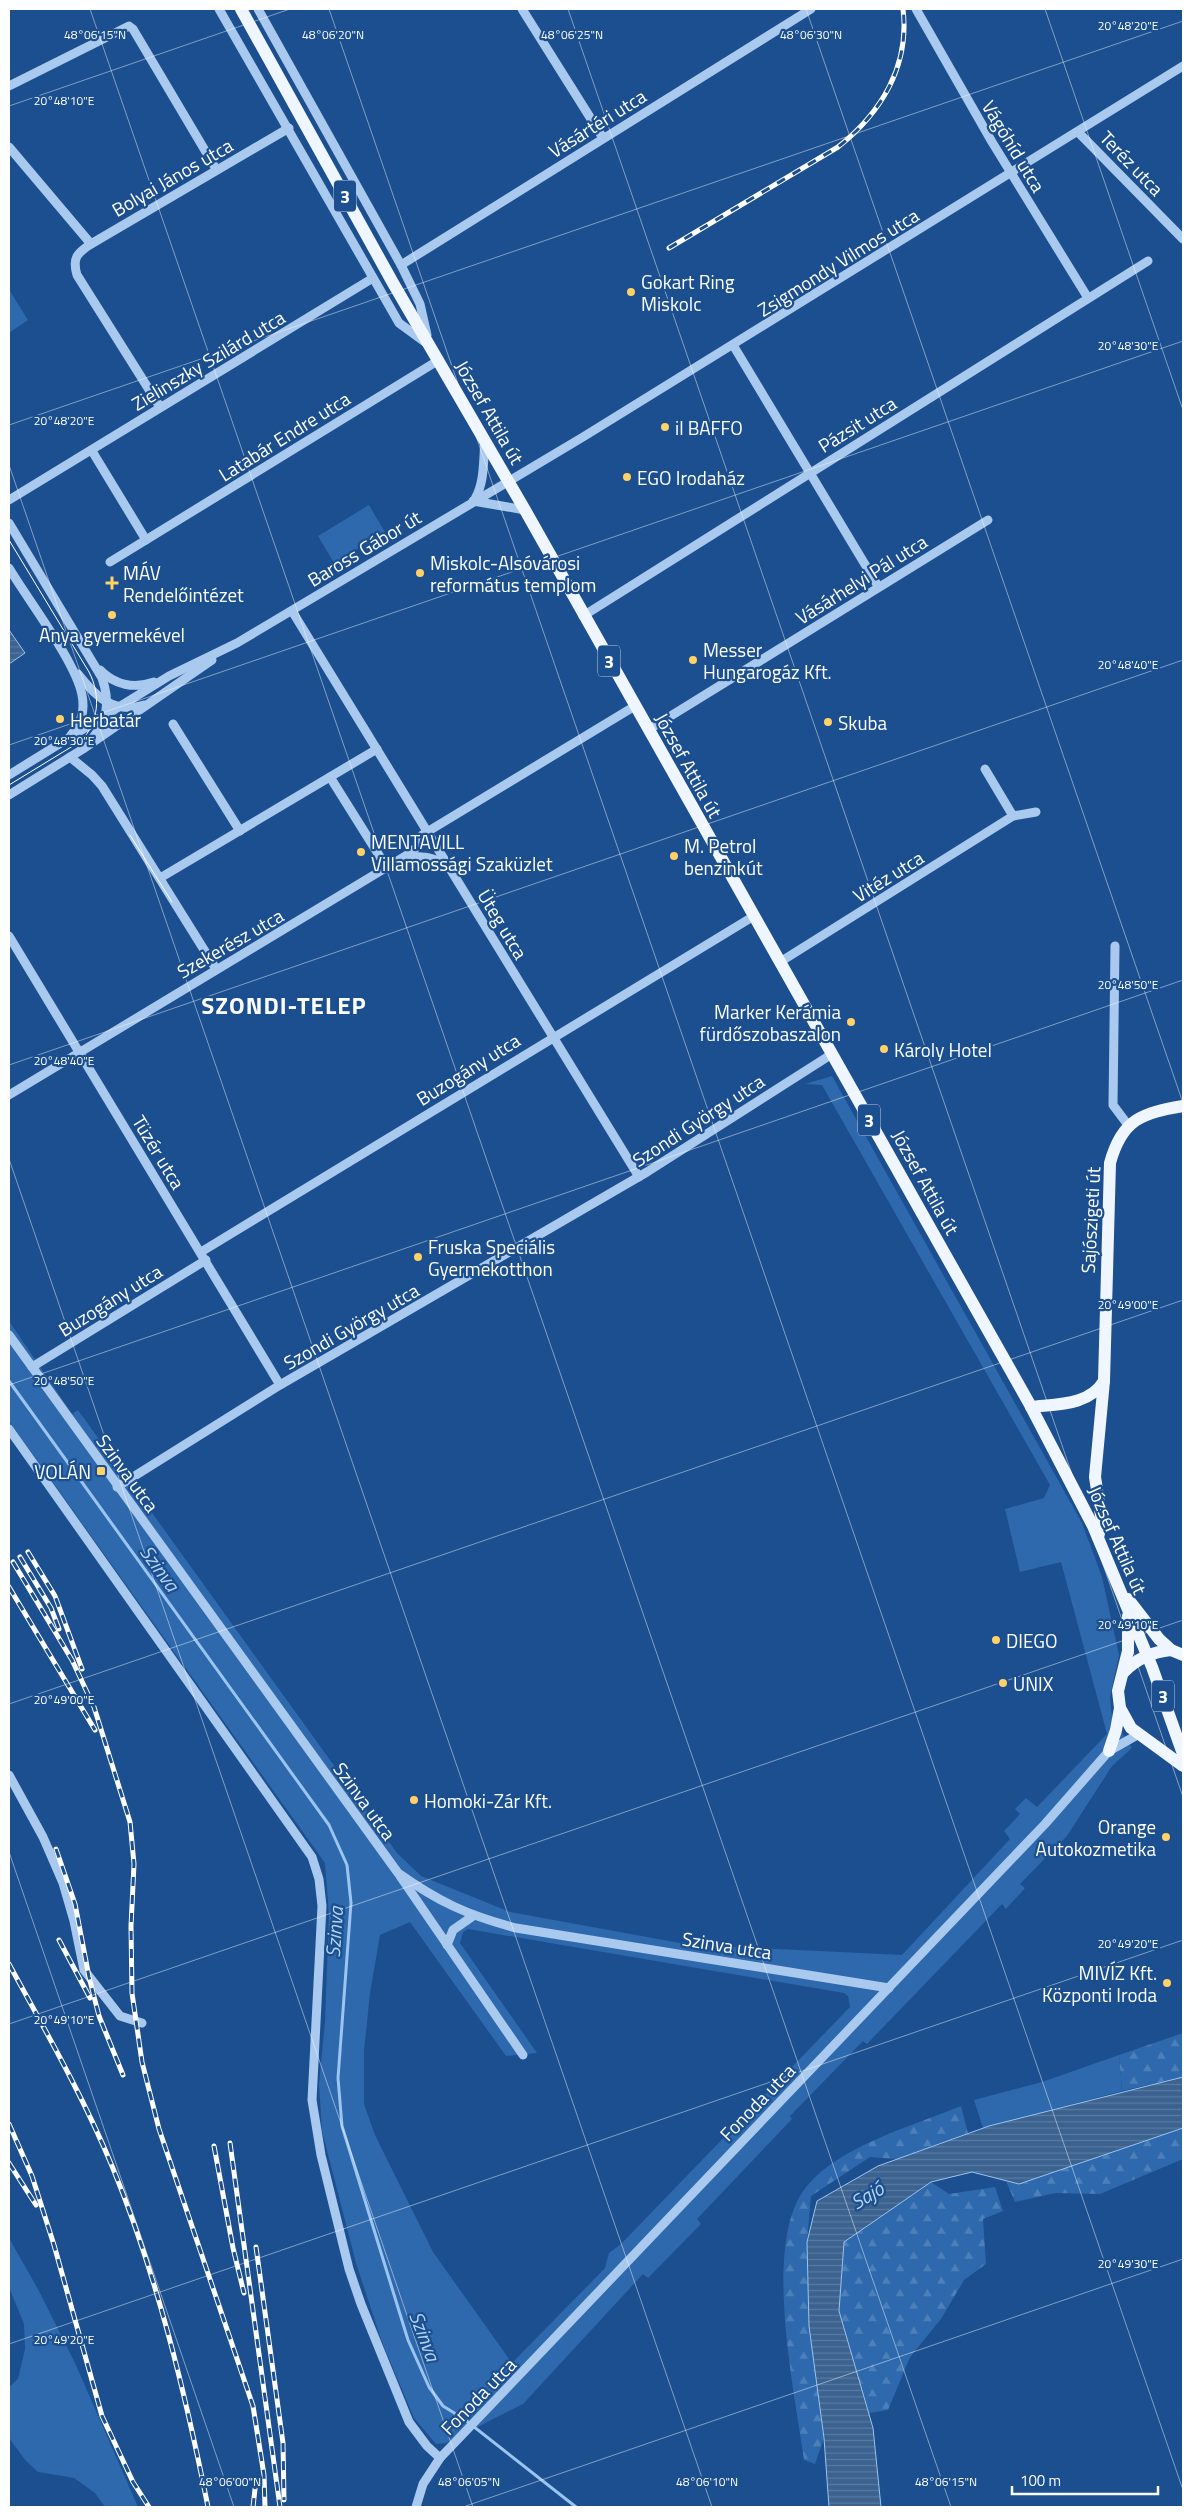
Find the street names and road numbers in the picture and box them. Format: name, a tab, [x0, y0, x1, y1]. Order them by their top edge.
street label: Vásártéri utca	[542, 81, 652, 165]
street label: Vágóhíd utca	[975, 94, 1053, 198]
street label: Teréz utca	[1093, 124, 1171, 203]
street label: Bolyai János utca	[106, 130, 238, 224]
road number: 3	[334, 180, 356, 212]
street label: Zsigmondy Vilmos utca	[752, 200, 925, 323]
street label: Zielinszky Szilárd utca	[126, 302, 291, 417]
street label: József Attila út	[448, 354, 532, 470]
street label: Latabár Endre utca	[212, 384, 356, 488]
street label: Pázsit utca	[812, 388, 902, 460]
street label: Baross Gábor út	[302, 502, 427, 593]
street label: Vásárhelyi Pál utca	[789, 527, 933, 631]
road number: 3	[598, 646, 620, 676]
street label: József Attila út	[648, 707, 730, 823]
street label: Vitéz utca	[847, 843, 930, 909]
street label: Üteg utca	[471, 884, 536, 965]
street label: Szekerész utca	[171, 900, 289, 985]
street label: Buzogány utca	[410, 1025, 526, 1112]
street label: Szondi György utca	[626, 1066, 770, 1174]
road number: 3	[858, 1104, 880, 1136]
street label: Tüzér utca	[125, 1109, 193, 1195]
street label: József Attila út	[885, 1124, 967, 1240]
street label: Sajószigeti út	[1073, 1166, 1107, 1274]
street label: Buzogány utca	[52, 1256, 168, 1343]
street label: Szondi György utca	[278, 1275, 425, 1377]
street label: Szinva utca	[90, 1428, 167, 1518]
street label: József Attila út	[1081, 1481, 1155, 1599]
road number: 3	[1152, 1680, 1174, 1712]
street label: Szinva utca	[327, 1756, 404, 1846]
street label: Szinva utca	[680, 1924, 774, 1966]
street label: Fonoda utca	[712, 2056, 802, 2147]
street label: Fonoda utca	[433, 2350, 523, 2441]

